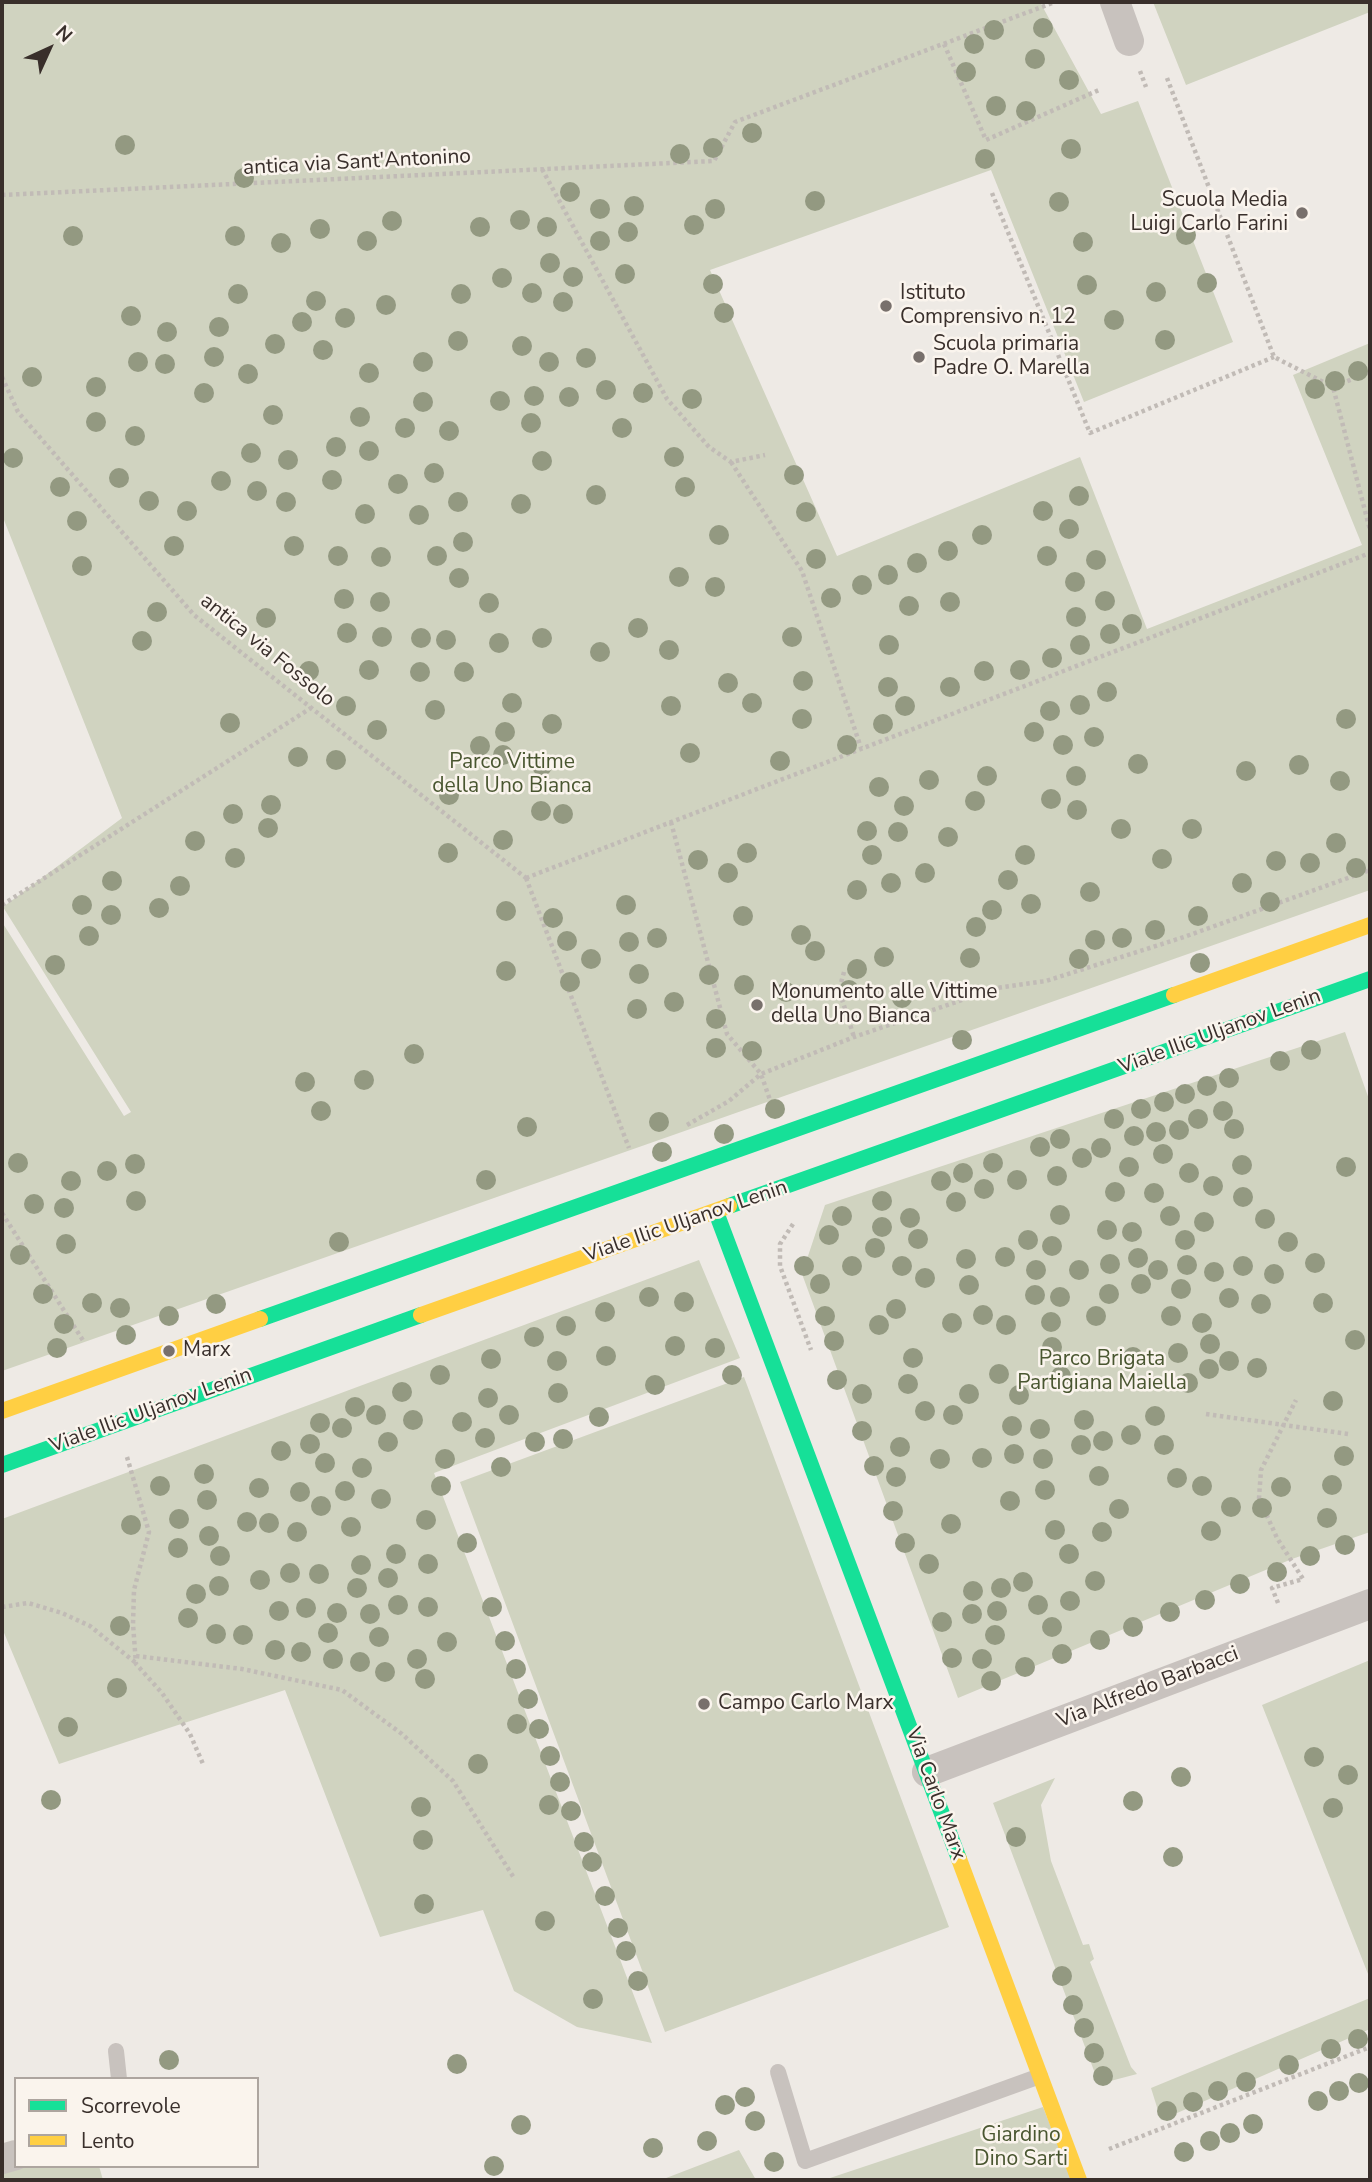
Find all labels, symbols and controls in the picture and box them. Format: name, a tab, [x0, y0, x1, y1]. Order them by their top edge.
north arrow	[14, 14, 84, 84]
text: N	[50, 20, 78, 48]
street label: antica via Sant'Antonino	[242, 144, 472, 182]
place label: Scuola Media Luigi Carlo Farini	[1131, 188, 1288, 238]
marker: Scuola Media Luigi Carlo Farini	[1294, 205, 1310, 221]
place label: Istituto Comprensivo n. 12	[900, 281, 1076, 331]
marker: Istituto Comprensivo n. 12	[878, 298, 894, 314]
place label: Scuola primaria Padre O. Marella	[933, 332, 1090, 382]
marker: Scuola primaria Padre O. Marella	[911, 349, 927, 365]
street label: antica via Fossolo	[195, 589, 339, 713]
park label: Parco Vittime della Uno Bianca	[432, 750, 592, 800]
place label: Monumento alle Vittime della Uno Bianca	[771, 980, 998, 1030]
street label: Viale Ilic Uljanov Lenin	[1116, 984, 1324, 1080]
marker: Monumento alle Vittime della Uno Bianca	[749, 997, 765, 1013]
street label: Viale Ilic Uljanov Lenin	[581, 1175, 791, 1269]
place label: Marx	[183, 1338, 231, 1364]
marker: Marx	[161, 1343, 177, 1359]
park label: Parco Brigata Partigiana Maiella	[1017, 1347, 1187, 1397]
street label: Viale Ilic Uljanov Lenin	[47, 1363, 255, 1459]
street label: Via Alfredo Barbacci	[1054, 1642, 1242, 1734]
place label: Campo Carlo Marx	[718, 1691, 894, 1717]
marker: Campo Carlo Marx	[696, 1696, 712, 1712]
street label: Via Carlo Marx	[899, 1724, 971, 1864]
legend	[14, 2077, 259, 2168]
text: Scorrevole	[81, 2092, 181, 2120]
park label: Giardino Dino Sarti	[974, 2123, 1068, 2173]
text: Lento	[81, 2127, 134, 2155]

